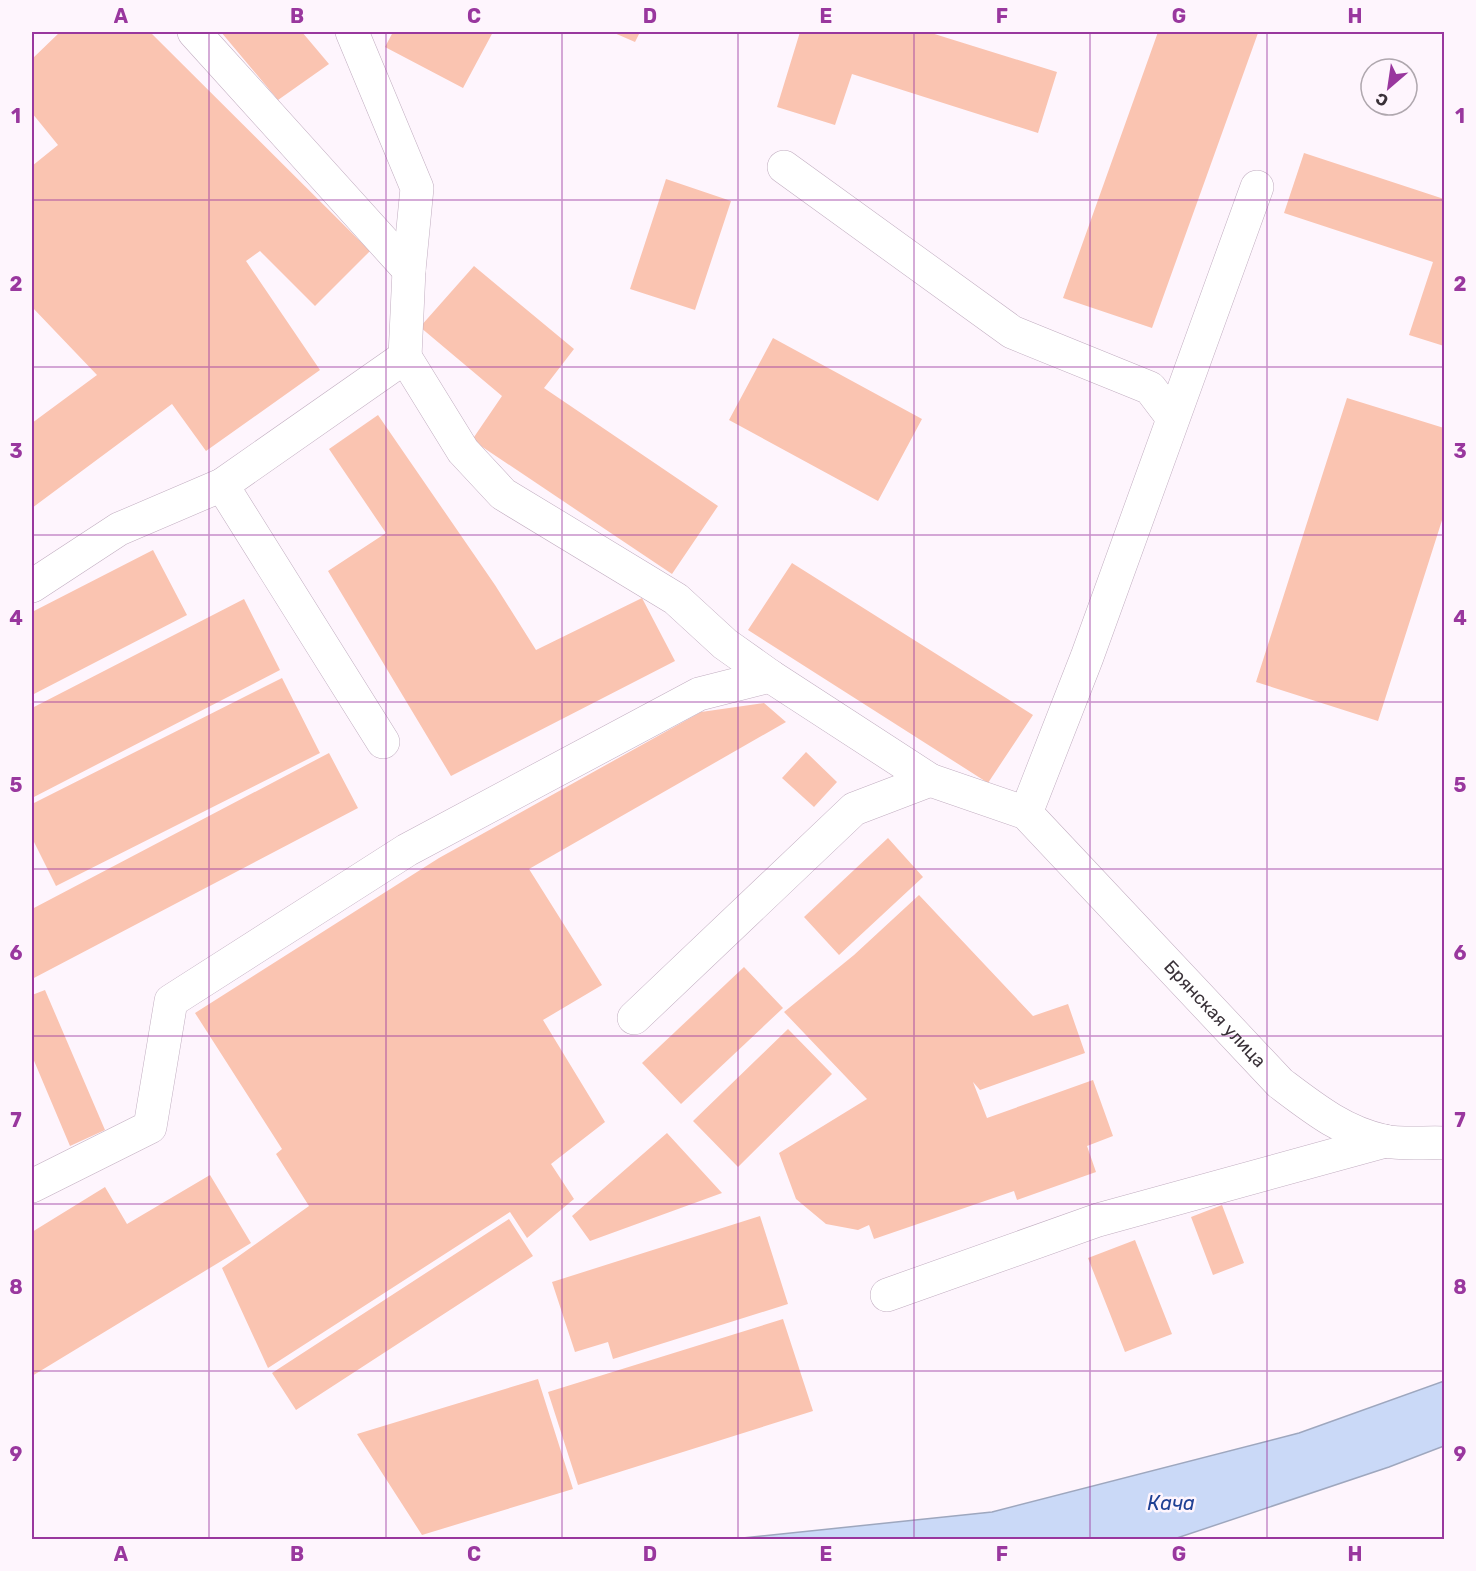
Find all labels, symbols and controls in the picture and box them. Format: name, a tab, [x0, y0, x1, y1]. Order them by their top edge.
text: A	[114, 4, 129, 28]
text: B	[290, 4, 304, 28]
text: C	[467, 4, 481, 28]
text: D	[643, 4, 657, 28]
text: E	[820, 4, 832, 28]
text: F	[996, 4, 1008, 28]
text: G	[1172, 4, 1186, 28]
text: H	[1348, 4, 1362, 28]
north arrow	[1359, 57, 1419, 117]
text: С	[1372, 89, 1391, 111]
text: 1	[11, 104, 21, 128]
text: 1	[1455, 104, 1465, 128]
text: 2	[10, 272, 23, 296]
text: 2	[1454, 272, 1467, 296]
text: 3	[9, 439, 23, 463]
text: 3	[1453, 439, 1467, 463]
text: 4	[9, 606, 23, 630]
text: 4	[1453, 606, 1467, 630]
text: 5	[10, 773, 23, 797]
text: 5	[1454, 773, 1467, 797]
text: 6	[9, 941, 23, 965]
text: 6	[1453, 941, 1467, 965]
street label: Брянская улица	[1159, 956, 1270, 1072]
text: 7	[10, 1108, 22, 1132]
text: 7	[1454, 1108, 1466, 1132]
text: 8	[9, 1275, 23, 1299]
text: 8	[1453, 1275, 1467, 1299]
text: 9	[10, 1442, 23, 1466]
text: 9	[1454, 1442, 1467, 1466]
water label: Кача	[1147, 1491, 1195, 1515]
text: A	[114, 1542, 129, 1566]
text: B	[290, 1542, 304, 1566]
text: C	[467, 1542, 481, 1566]
text: D	[643, 1542, 657, 1566]
text: E	[820, 1542, 832, 1566]
text: F	[996, 1542, 1008, 1566]
text: G	[1172, 1542, 1186, 1566]
text: H	[1348, 1542, 1362, 1566]

